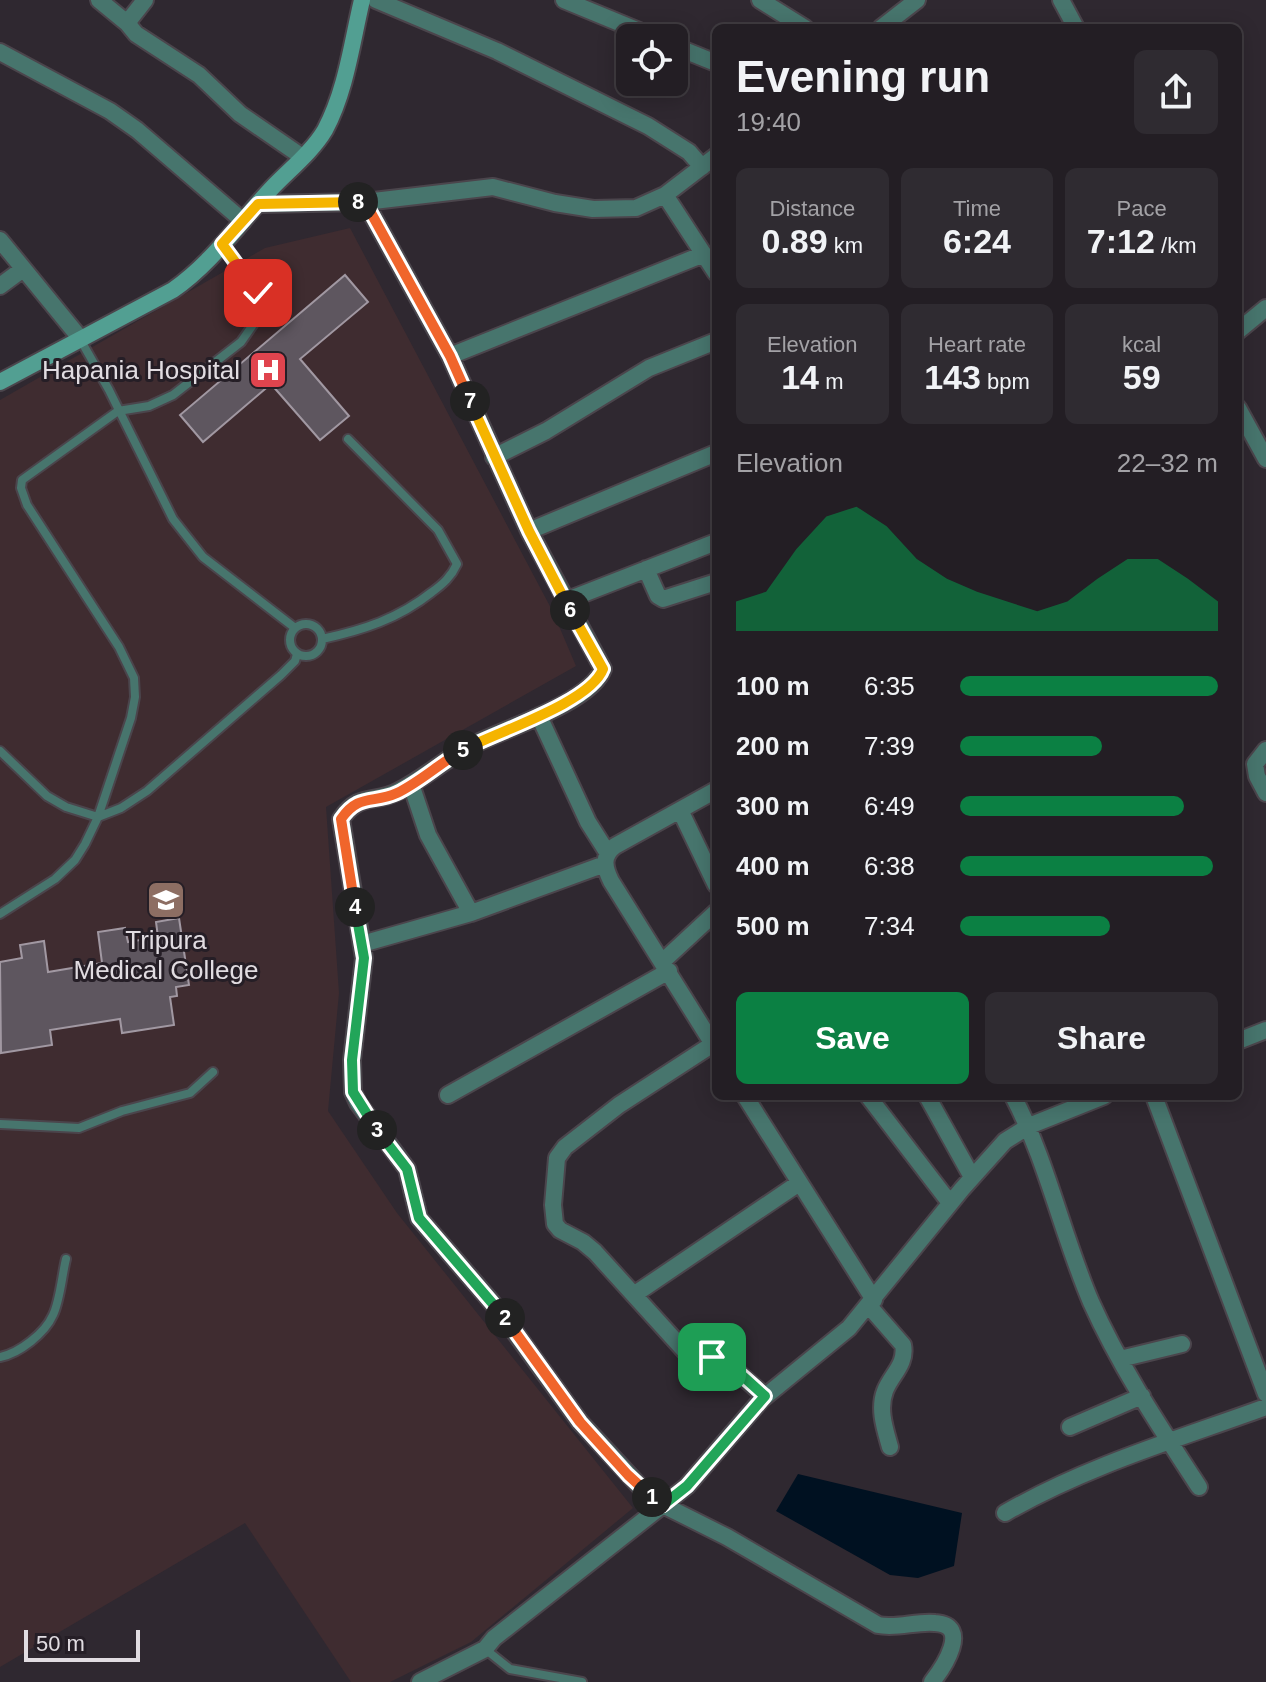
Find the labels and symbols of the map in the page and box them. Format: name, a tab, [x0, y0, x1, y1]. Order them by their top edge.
pin: 8	[338, 182, 378, 222]
pin	[224, 259, 292, 327]
hospital icon: Hapania Hospital	[247, 349, 289, 391]
place label: Hapania Hospital	[42, 355, 240, 385]
pin: 7	[450, 381, 490, 421]
pin: 6	[550, 590, 590, 630]
pin: 5	[443, 730, 483, 770]
school or university icon: Tripura Medical College	[145, 879, 187, 921]
pin: 4	[335, 887, 375, 927]
place label: Tripura Medical College	[74, 925, 258, 985]
pin: 3	[357, 1110, 397, 1150]
pin: 2	[485, 1298, 525, 1338]
pin	[678, 1323, 746, 1391]
pin: 1	[632, 1477, 672, 1517]
scale bar	[24, 1626, 140, 1662]

